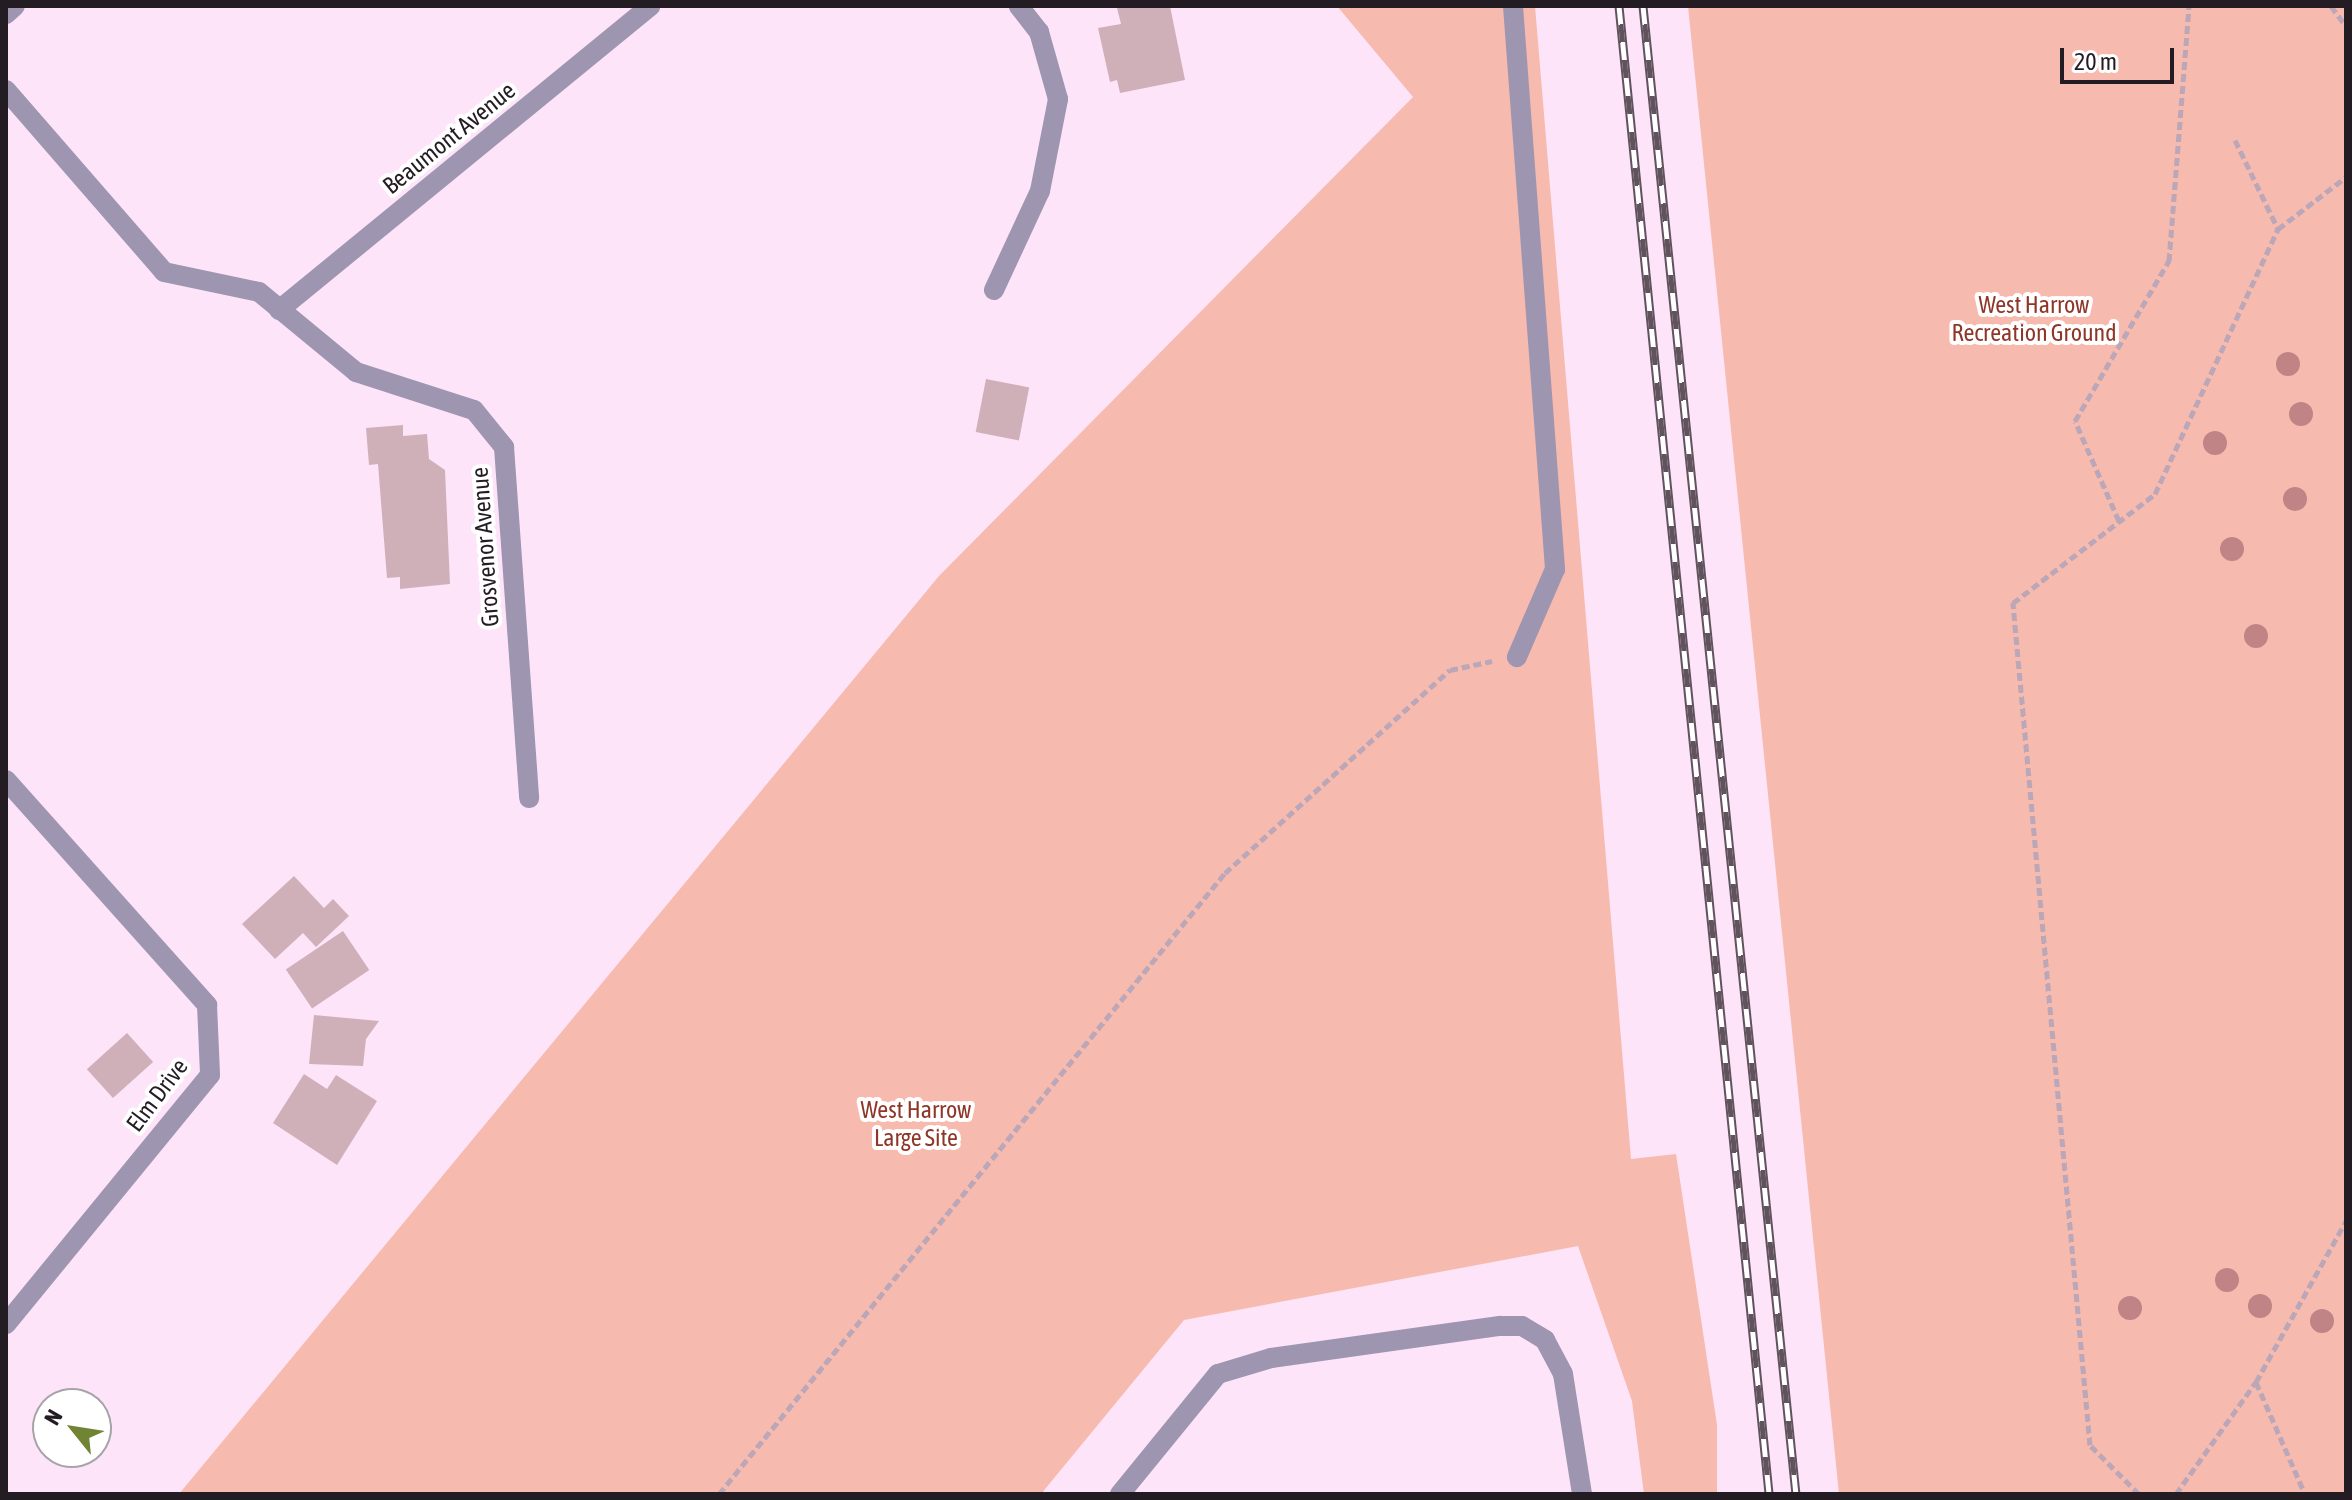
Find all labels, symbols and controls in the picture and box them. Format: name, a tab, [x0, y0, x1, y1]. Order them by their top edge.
scale bar	[2064, 32, 2178, 82]
text: 20 m	[2074, 48, 2117, 75]
street label: Beaumont Avenue	[377, 76, 521, 200]
park label: West Harrow Recreation Ground	[1951, 291, 2117, 347]
street label: Grosvenor Avenue	[465, 466, 505, 628]
street label: Elm Drive	[120, 1053, 194, 1137]
park label: West Harrow Large Site	[861, 1096, 971, 1152]
north arrow	[32, 1388, 112, 1468]
text: N	[38, 1405, 67, 1429]

